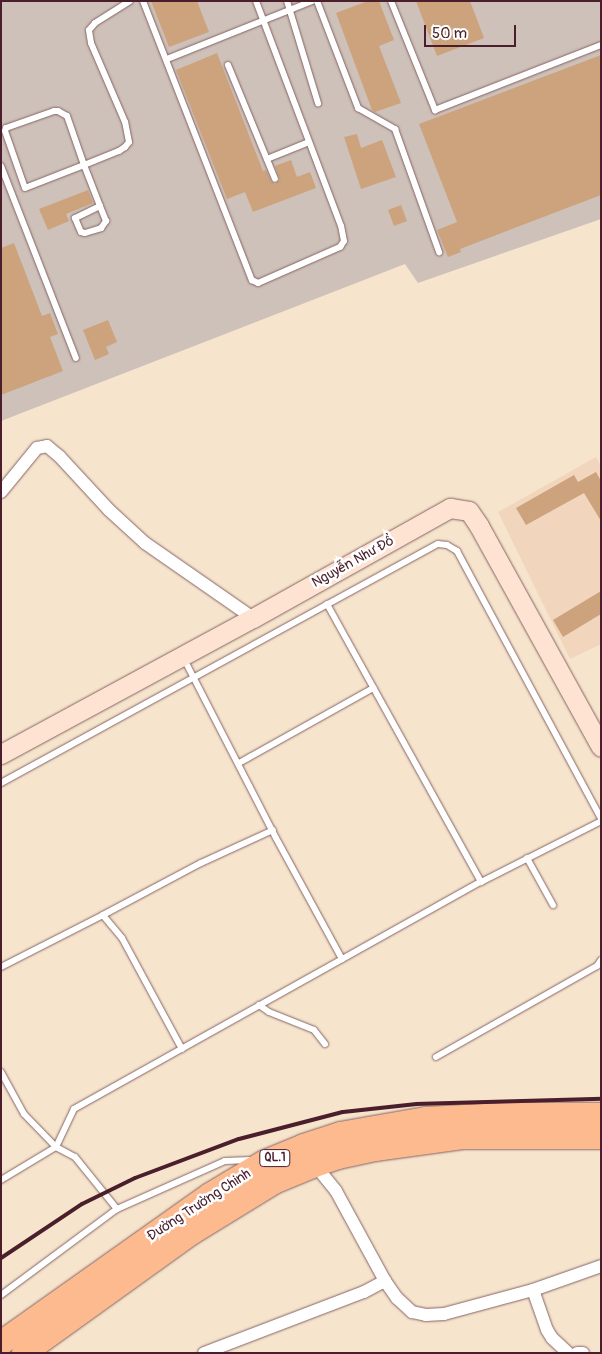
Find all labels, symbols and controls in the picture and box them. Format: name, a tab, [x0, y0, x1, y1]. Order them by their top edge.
scale bar	[427, 15, 520, 47]
text: 50 m	[432, 24, 467, 43]
street label: Nguyễn Như Đổ	[309, 533, 397, 591]
road number: QL.1	[259, 1148, 291, 1168]
street label: Đường Trường Chinh	[144, 1165, 254, 1245]

